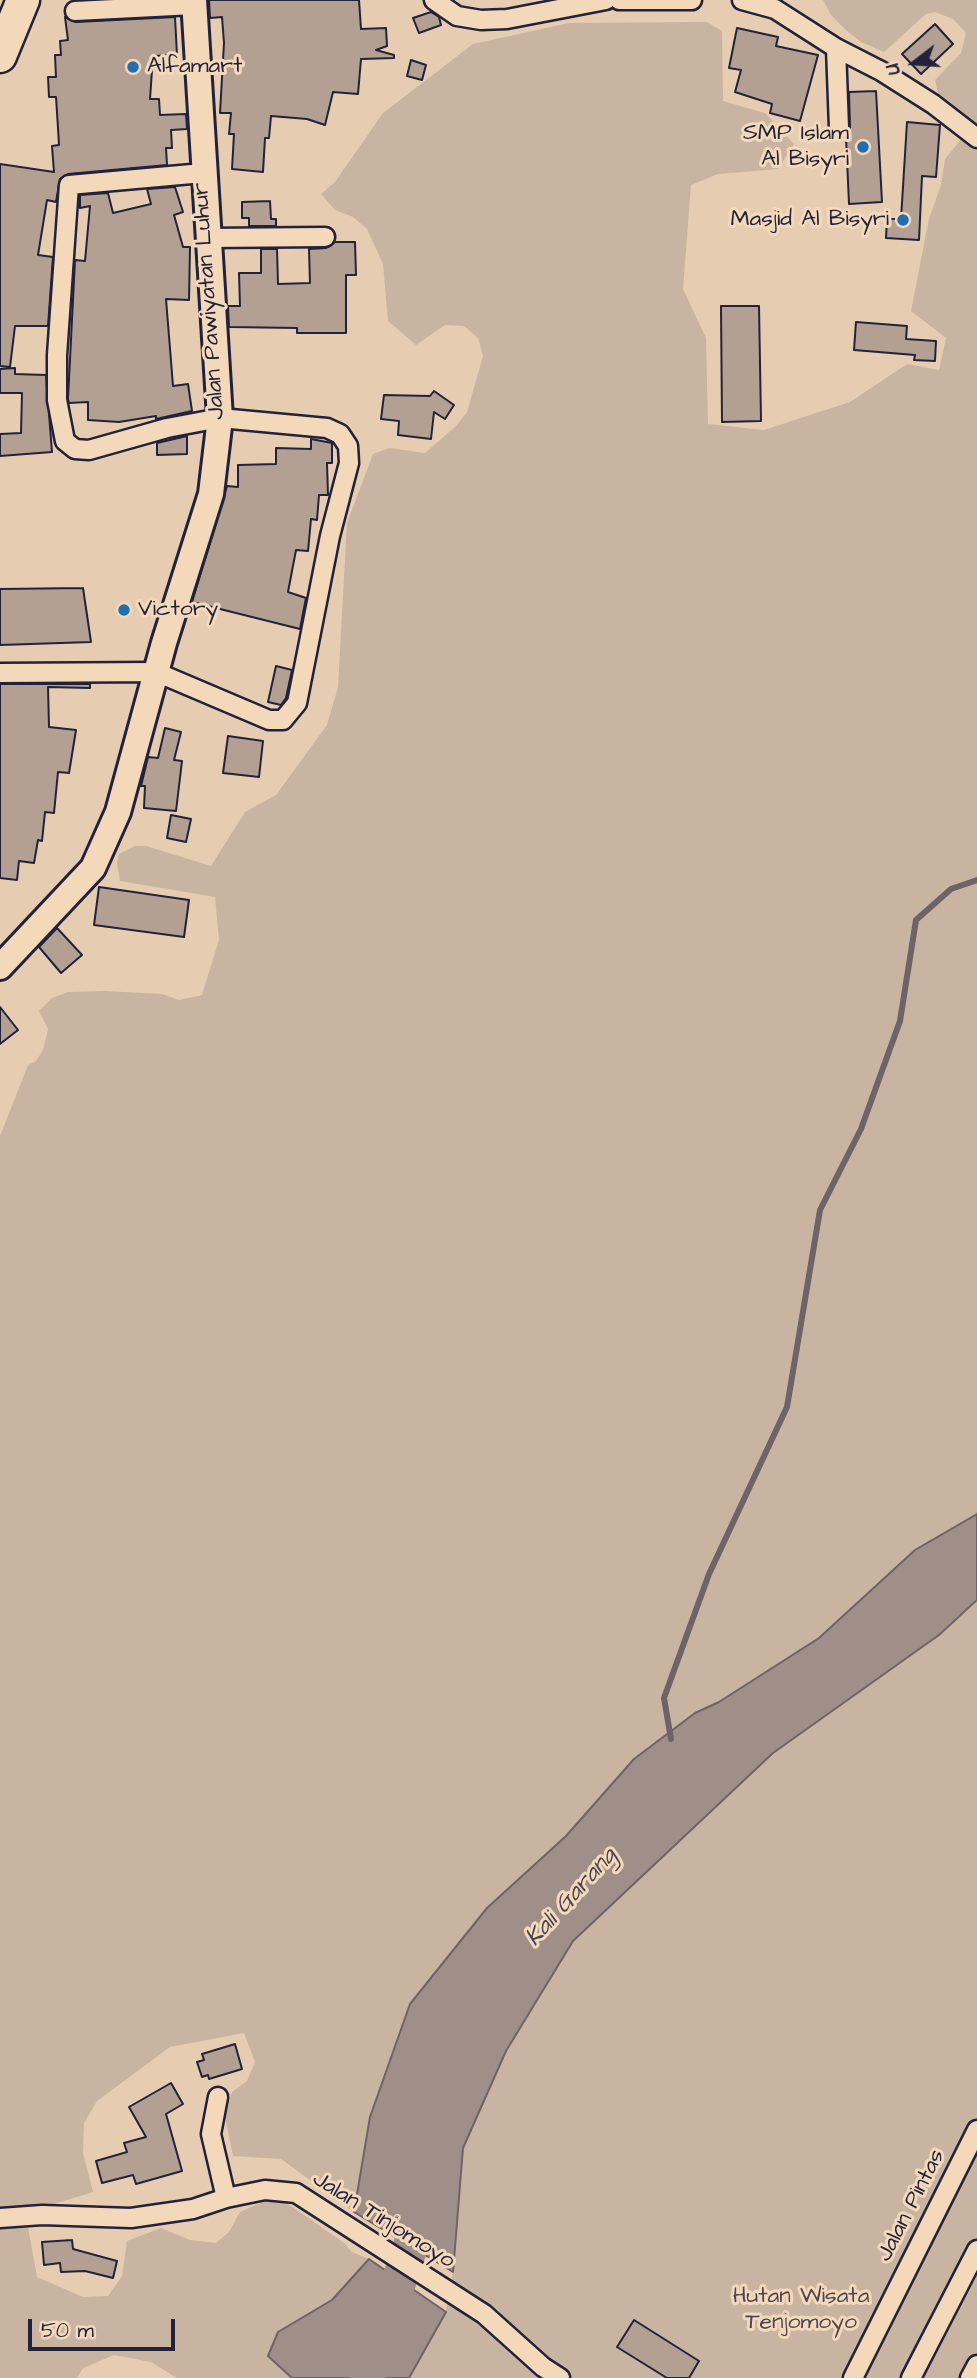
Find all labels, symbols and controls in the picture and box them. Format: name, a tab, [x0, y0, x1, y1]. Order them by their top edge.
north arrow	[879, 28, 949, 98]
place label: Alfamart	[147, 53, 242, 81]
marker: Alfamart	[125, 59, 141, 75]
text: U	[879, 60, 908, 78]
place label: SMP Islam Al Bisyri	[743, 120, 849, 174]
marker: SMP Islam Al Bisyri	[855, 139, 871, 155]
street label: Jalan Pawiyatan Luhur	[188, 181, 232, 421]
place label: Masjid Al Bisyri	[730, 206, 889, 234]
marker: Masjid Al Bisyri	[895, 212, 911, 228]
place label: Victory	[138, 596, 218, 624]
marker: Victory	[116, 602, 132, 618]
water label: Kali Garang	[520, 1843, 624, 1953]
street label: Jalan Pintas	[872, 2145, 952, 2267]
street label: Jalan Tinjomoyo	[307, 2166, 459, 2276]
park label: Hutan Wisata Tenjomoyo	[733, 2283, 869, 2337]
scale bar	[32, 2304, 178, 2348]
text: 50 m	[41, 2316, 94, 2345]

